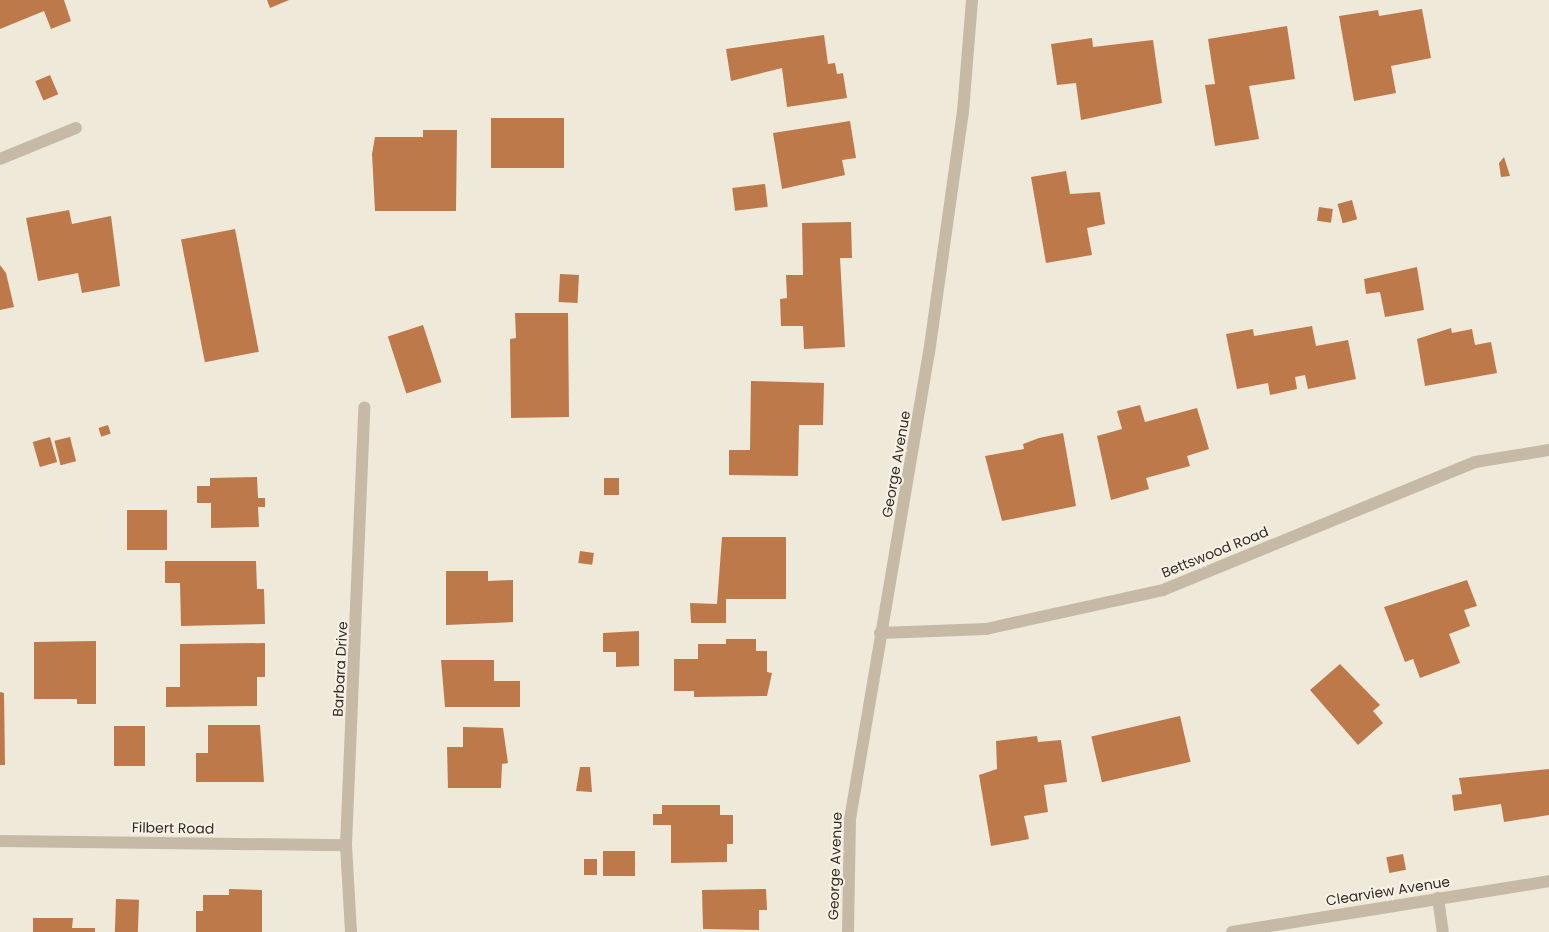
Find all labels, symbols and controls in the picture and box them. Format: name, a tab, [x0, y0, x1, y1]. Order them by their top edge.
street label: George Avenue	[878, 409, 914, 519]
street label: Bettswood Road	[1159, 523, 1271, 581]
street label: Barbara Drive	[329, 621, 351, 717]
street label: George Avenue	[825, 812, 845, 920]
street label: Filbert Road	[132, 819, 214, 837]
street label: Clearview Avenue	[1325, 873, 1451, 909]

